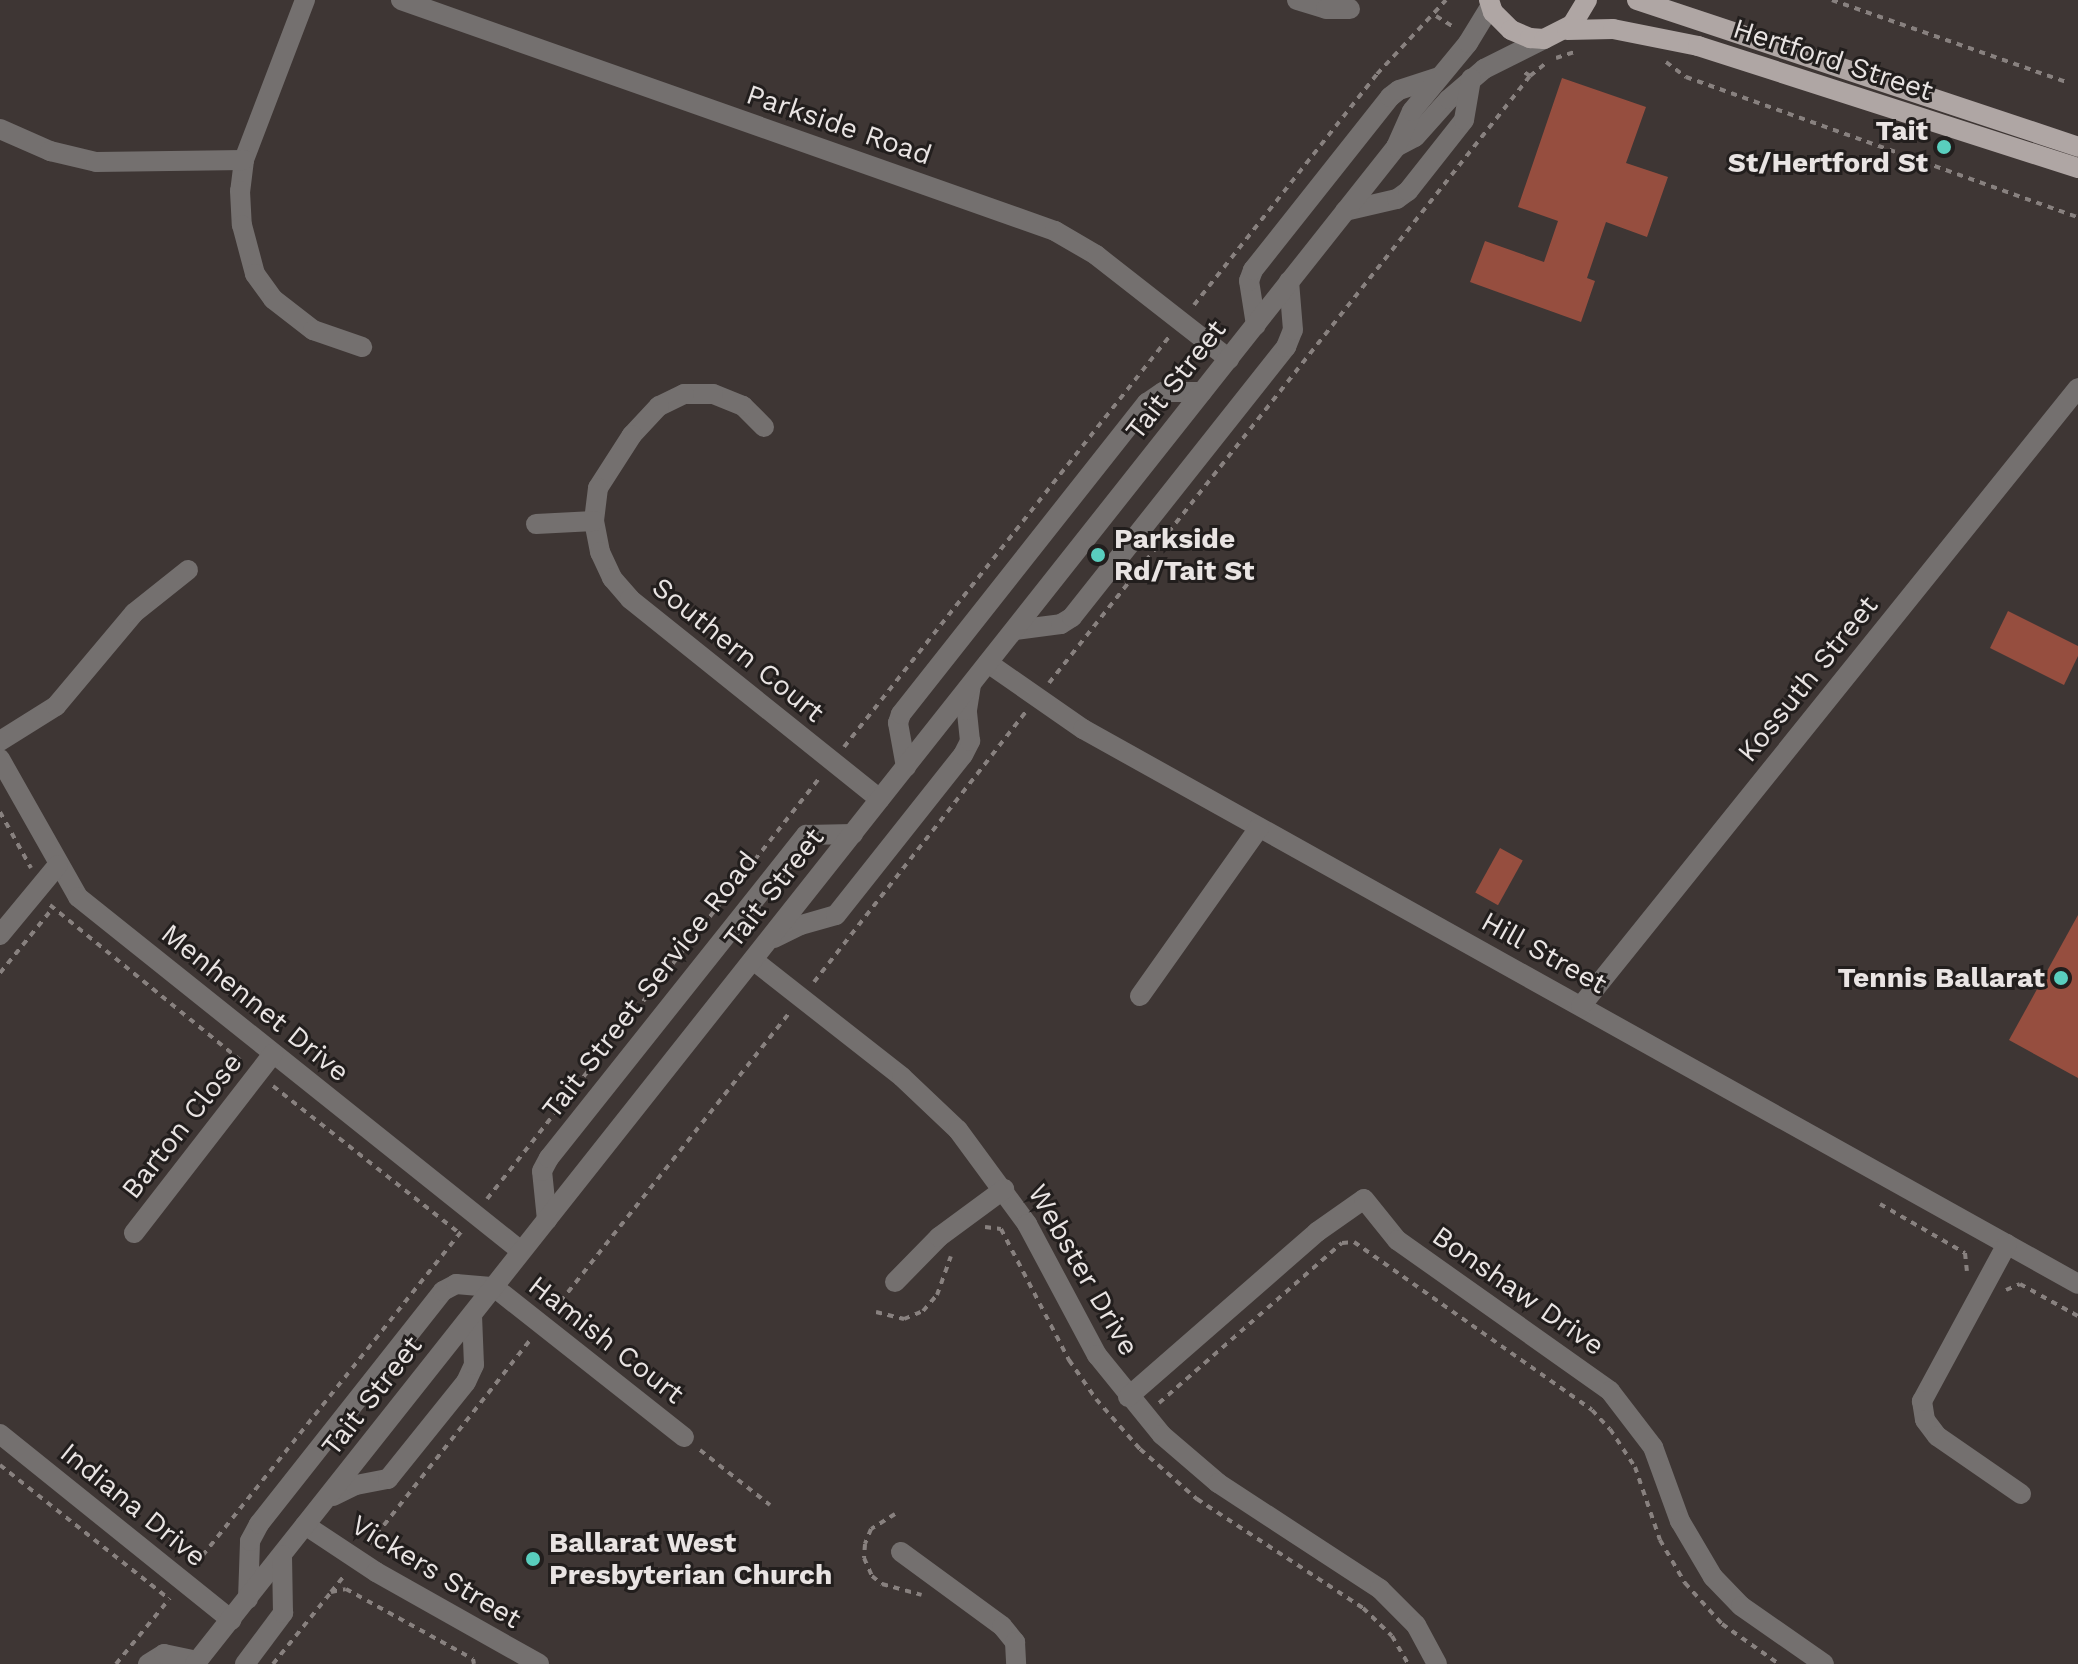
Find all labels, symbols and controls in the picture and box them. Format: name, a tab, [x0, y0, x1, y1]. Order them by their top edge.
street label: Hertford Street	[1729, 12, 1937, 108]
street label: Parkside Road	[742, 78, 936, 172]
place label: Tait St/Hertford St	[1728, 114, 1928, 180]
marker: Tait St/Hertford St	[1935, 138, 1953, 156]
street label: Tait Street	[1119, 313, 1233, 447]
place label: Parkside Rd/Tait St	[1114, 522, 1254, 588]
marker: Parkside Rd/Tait St	[1089, 546, 1107, 564]
street label: Southern Court	[645, 571, 831, 729]
street label: Kossuth Street	[1731, 589, 1885, 769]
street label: Tait Street	[717, 821, 831, 955]
street label: Tait Street Service Road	[535, 845, 765, 1125]
street label: Hill Street	[1475, 905, 1613, 1001]
street label: Menhennet Drive	[154, 917, 356, 1089]
place label: Tennis Ballarat	[1837, 961, 2045, 995]
marker: Tennis Ballarat	[2052, 969, 2070, 987]
street label: Barton Close	[115, 1046, 249, 1206]
street label: Webster Drive	[1020, 1178, 1146, 1362]
street label: Bonshaw Drive	[1425, 1219, 1611, 1363]
street label: Hamish Court	[522, 1269, 690, 1411]
street label: Tait Street	[315, 1329, 429, 1463]
street label: Indiana Drive	[53, 1436, 213, 1574]
street label: Vickers Street	[345, 1508, 527, 1636]
place label: Ballarat West Presbyterian Church	[549, 1526, 832, 1592]
marker: Ballarat West Presbyterian Church	[524, 1550, 542, 1568]

